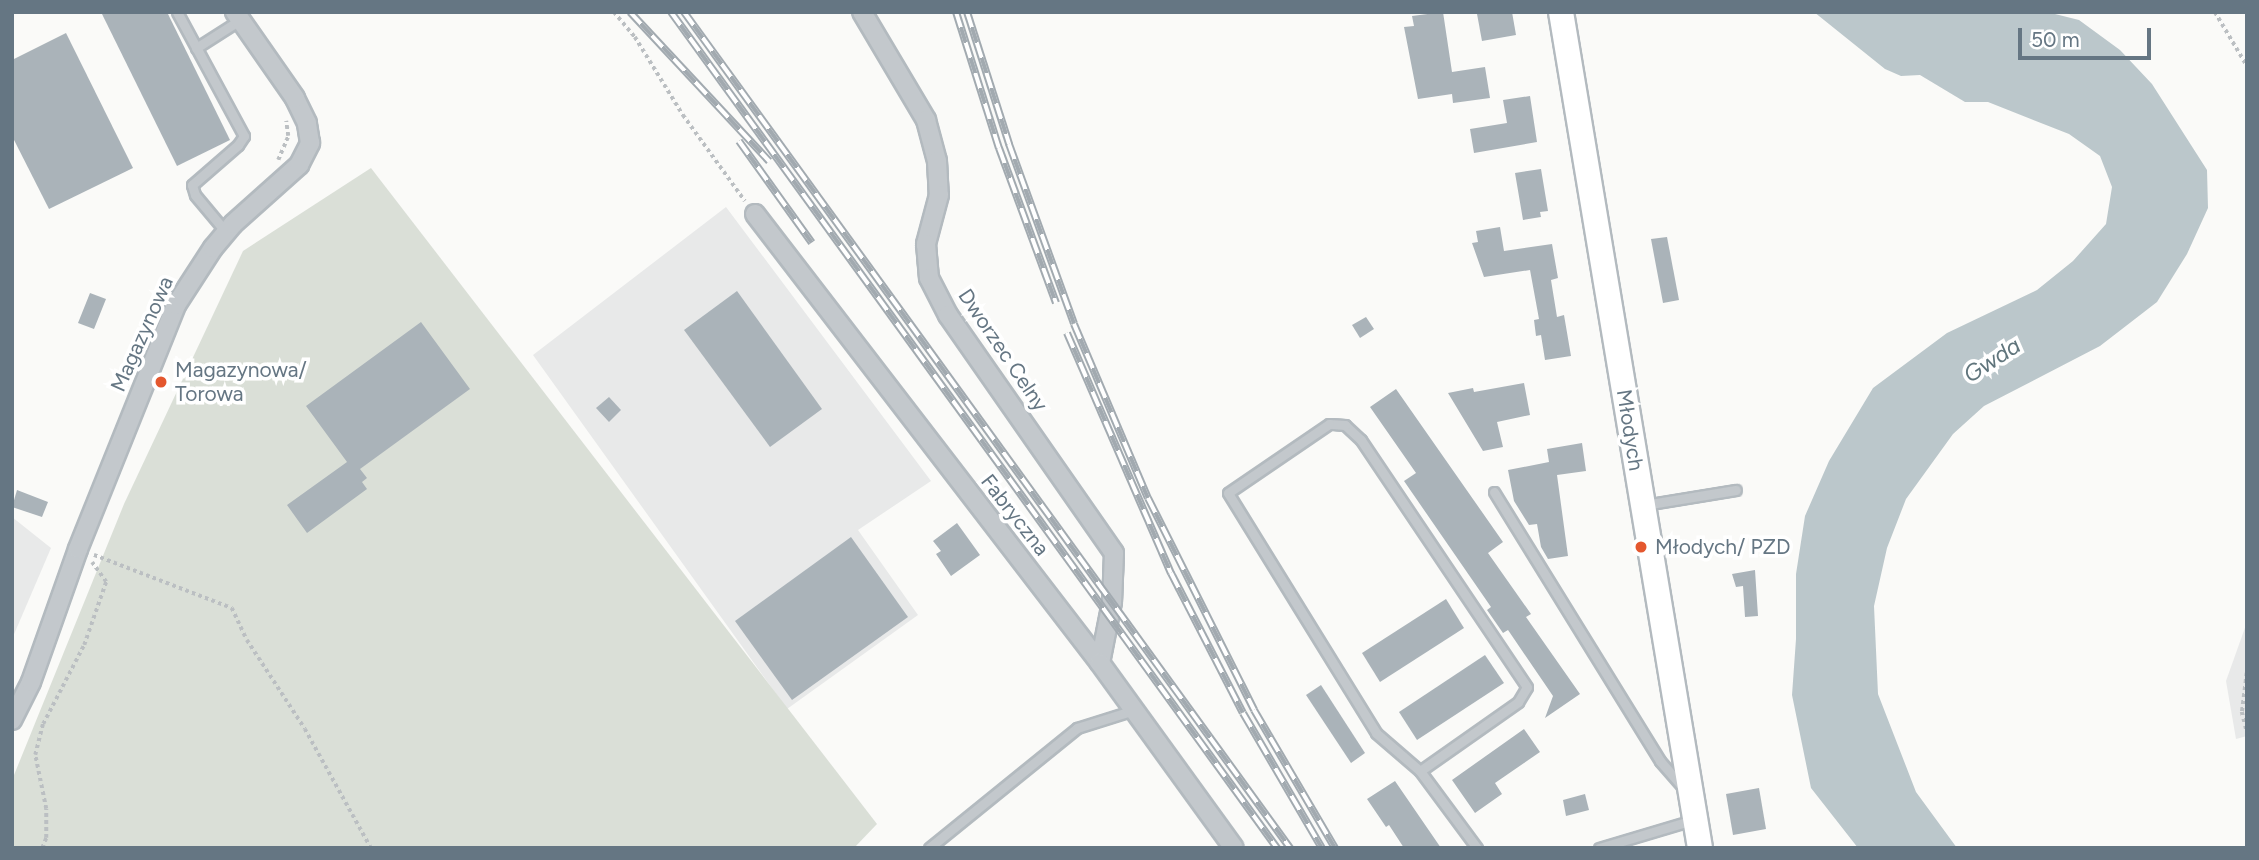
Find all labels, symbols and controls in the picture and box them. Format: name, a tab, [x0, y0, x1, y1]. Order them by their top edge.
scale bar	[2021, 14, 2154, 58]
text: 50 m	[2031, 27, 2080, 52]
street label: Magazynowa	[105, 273, 179, 395]
street label: Dworzec Celny	[953, 284, 1053, 416]
water label: Gwda	[1958, 331, 2026, 389]
place label: Magazynowa/ Torowa	[175, 357, 307, 407]
marker: Magazynowa/ Torowa	[153, 374, 169, 390]
street label: Młodych	[1611, 388, 1649, 472]
street label: Fabryczna	[975, 469, 1055, 561]
place label: Młodych/ PZD	[1655, 534, 1790, 560]
marker: Młodych/ PZD	[1633, 539, 1649, 555]

